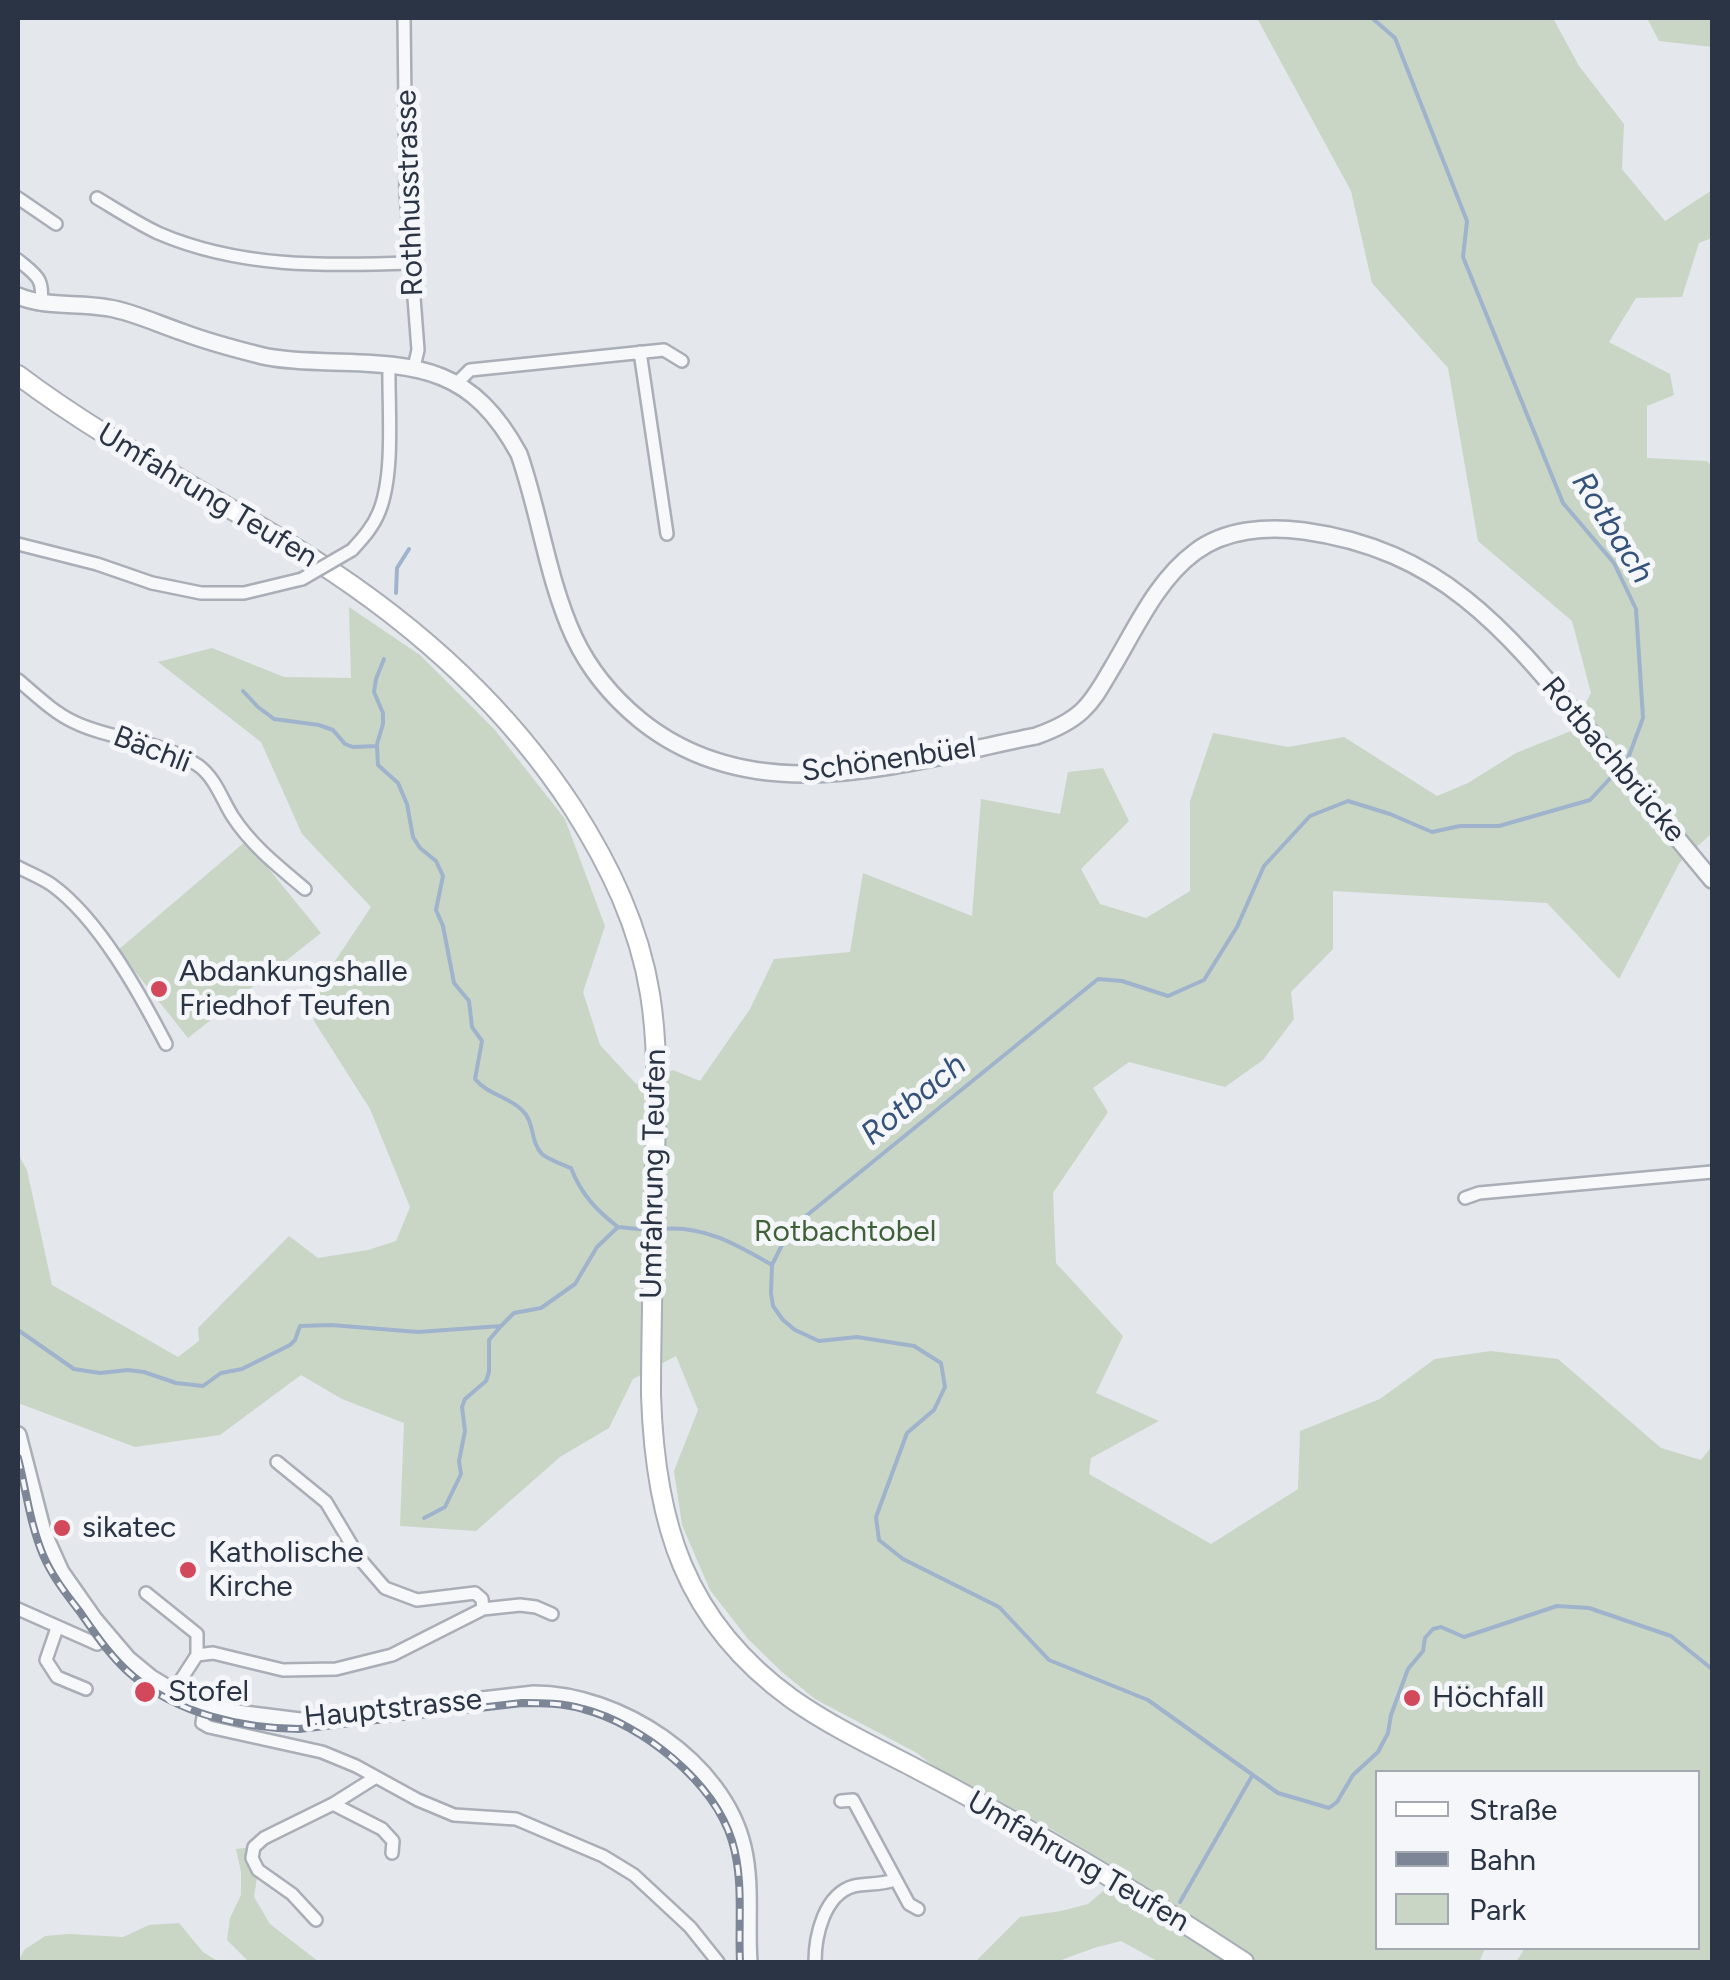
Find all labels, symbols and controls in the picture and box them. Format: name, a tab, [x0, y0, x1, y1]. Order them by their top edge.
street label: Rothhusstrasse	[388, 89, 432, 297]
street label: Umfahrung Teufen	[90, 416, 324, 576]
water label: Rotbach	[1563, 465, 1661, 591]
street label: Rotbachbrücke	[1533, 670, 1693, 850]
street label: Bächli	[108, 719, 196, 781]
street label: Schönenbüel	[799, 730, 979, 790]
place label: Abdankungshalle Friedhof Teufen	[179, 954, 408, 1024]
marker: Abdankungshalle Friedhof Teufen	[148, 978, 170, 1000]
water label: Rotbach	[854, 1046, 974, 1154]
street label: Umfahrung Teufen	[634, 1049, 674, 1299]
park label: Rotbachtobel	[754, 1214, 936, 1250]
place label: sikatec	[82, 1510, 176, 1546]
marker: sikatec	[51, 1517, 73, 1539]
place label: Katholische Kirche	[208, 1535, 364, 1606]
marker: Katholische Kirche	[177, 1559, 199, 1581]
place label: Stofel	[168, 1674, 249, 1710]
marker: Stofel	[132, 1679, 158, 1705]
place label: Höchfall	[1432, 1680, 1544, 1716]
street label: Hauptstrasse	[302, 1682, 484, 1736]
marker: Höchfall	[1401, 1687, 1423, 1709]
legend	[1375, 1770, 1700, 1950]
street label: Umfahrung Teufen	[961, 1784, 1195, 1940]
text: Straße	[1469, 1791, 1558, 1828]
text: Bahn	[1469, 1841, 1536, 1878]
text: Park	[1469, 1891, 1526, 1928]

